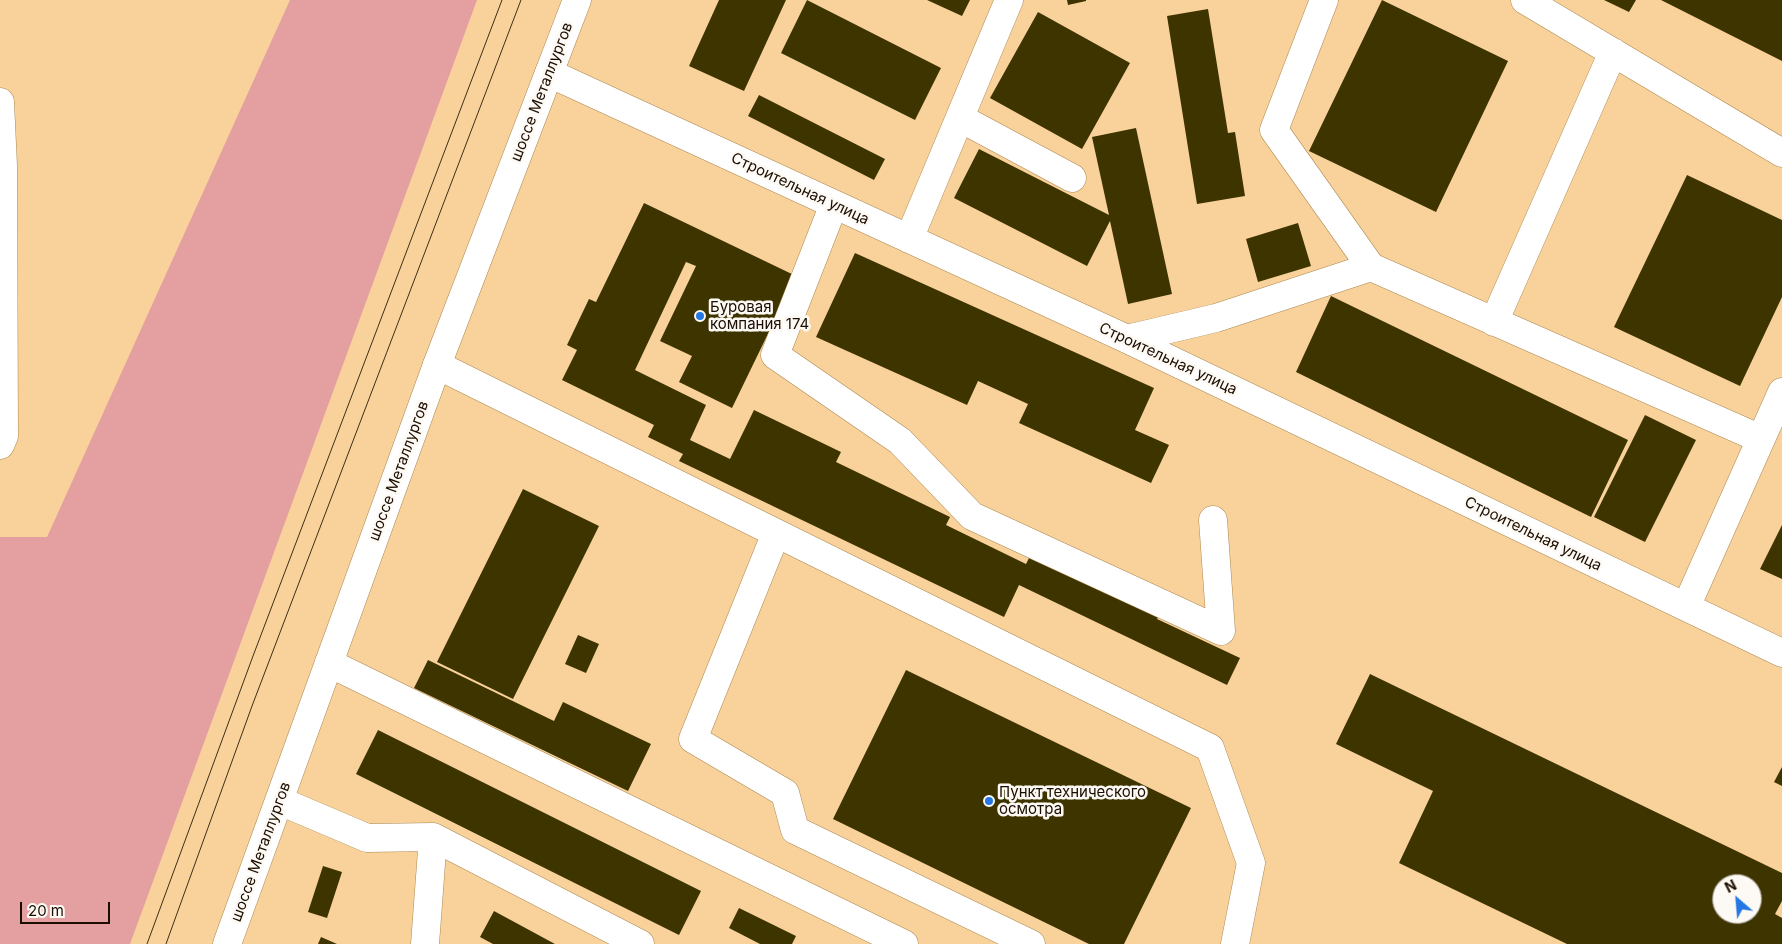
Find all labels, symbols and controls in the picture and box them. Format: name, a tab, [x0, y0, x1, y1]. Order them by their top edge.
street label: шоссе Металлургов	[507, 20, 577, 164]
street label: Строительная улица	[728, 149, 872, 229]
place label: Буровая компания 174	[710, 298, 809, 333]
marker: Буровая компания 174	[694, 310, 706, 322]
street label: Строительная улица	[1096, 319, 1240, 399]
street label: шоссе Металлургов	[365, 399, 433, 543]
street label: Строительная улица	[1462, 493, 1604, 575]
street label: шоссе Металлургов	[227, 780, 295, 924]
place label: Пункт технического осмотра	[999, 783, 1146, 818]
marker: Пункт технического осмотра	[983, 795, 995, 807]
north arrow	[1712, 874, 1762, 924]
text: N	[1722, 876, 1739, 896]
scale bar	[22, 892, 112, 924]
text: 20 m	[28, 901, 64, 920]

